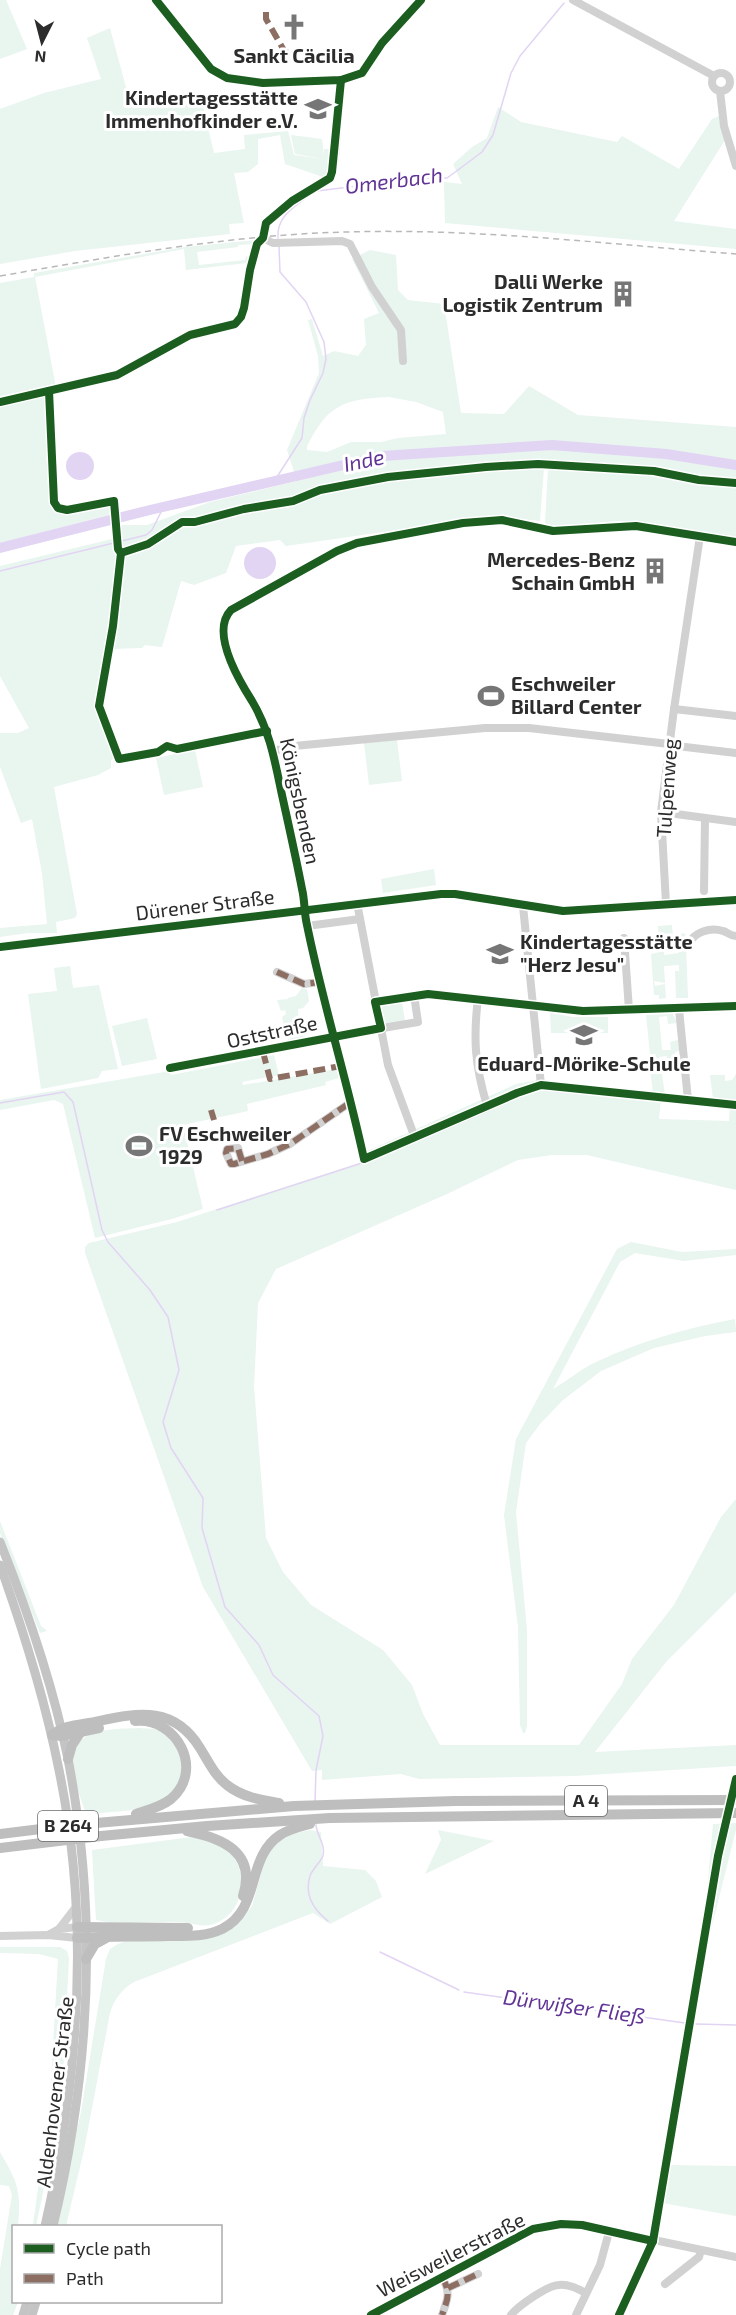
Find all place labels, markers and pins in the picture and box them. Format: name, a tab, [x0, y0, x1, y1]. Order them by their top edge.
church icon: Sankt Cäcilia	[279, 12, 309, 42]
place label: Sankt Cäcilia	[233, 43, 355, 67]
place label: Kindertagesstätte Immenhofkinder e.V.	[105, 85, 298, 132]
school or university icon: Kindertagesstätte Immenhofkinder e.V.	[303, 94, 333, 124]
place label: Dalli Werke Logistik Zentrum	[442, 269, 603, 316]
building icon: Dalli Werke Logistik Zentrum	[608, 279, 638, 309]
place label: Mercedes-Benz Schain GmbH	[487, 547, 635, 594]
building icon: Mercedes-Benz Schain GmbH	[640, 556, 670, 586]
place label: Eschweiler Billard Center	[511, 671, 642, 718]
sports icon: Eschweiler Billard Center	[476, 681, 506, 711]
place label: Kindertagesstätte "Herz Jesu"	[520, 929, 693, 976]
school or university icon: Kindertagesstätte "Herz Jesu"	[485, 939, 515, 969]
school or university icon: Eduard-Mörike-Schule	[569, 1020, 599, 1050]
place label: Eduard-Mörike-Schule	[477, 1051, 691, 1075]
place label: FV Eschweiler 1929	[159, 1121, 292, 1168]
sports icon: FV Eschweiler 1929	[124, 1131, 154, 1161]

